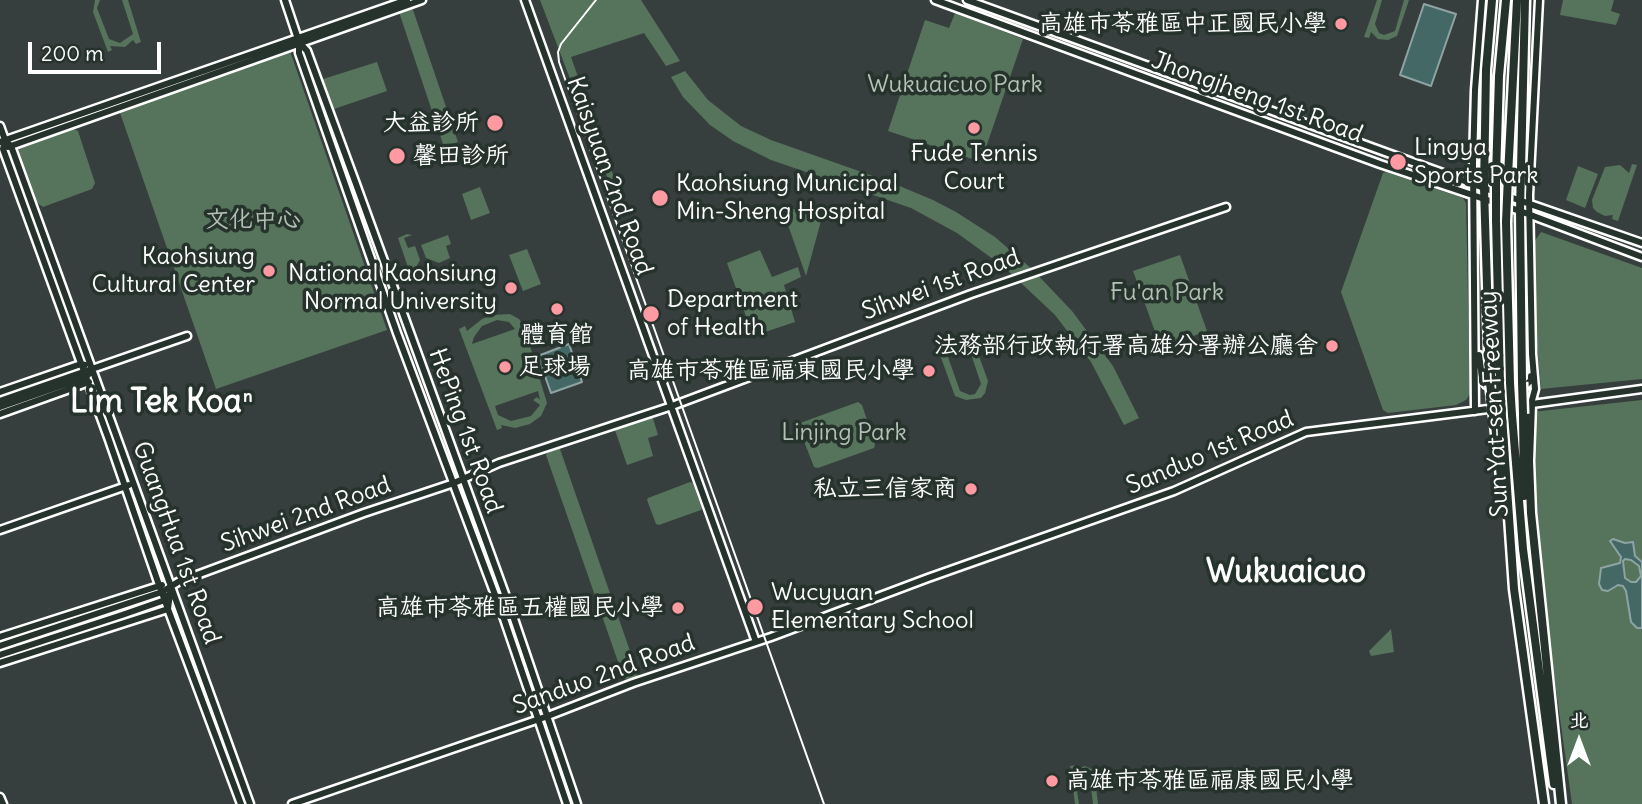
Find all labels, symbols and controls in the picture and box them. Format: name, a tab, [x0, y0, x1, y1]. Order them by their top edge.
place label: 高雄市苓雅區中正國民小學	[1039, 10, 1327, 38]
marker: 高雄市苓雅區中正國民小學	[1333, 16, 1349, 32]
scale bar	[32, 28, 164, 72]
text: 200 m	[41, 40, 104, 67]
street label: Jhongjheng 1st Road	[1147, 46, 1367, 150]
park label: Wukuaicuo Park	[867, 71, 1043, 99]
street label: Kaisyuan 2nd Road	[560, 73, 658, 279]
place label: 大益診所	[383, 109, 479, 137]
marker: 大益診所	[485, 113, 505, 133]
marker: Fude Tennis Court	[966, 120, 982, 136]
place label: Lingya Sports Park	[1414, 134, 1539, 190]
place label: Fude Tennis Court	[910, 140, 1038, 196]
place label: 馨田診所	[413, 142, 509, 170]
marker: 馨田診所	[387, 146, 407, 166]
marker: Lingya Sports Park	[1388, 152, 1408, 172]
place label: Kaohsiung Municipal Min-Sheng Hospital	[676, 170, 898, 226]
marker: Kaohsiung Municipal Min-Sheng Hospital	[650, 188, 670, 208]
park label: 文化中心	[205, 206, 301, 234]
place label: Kaohsiung Cultural Center	[91, 243, 255, 299]
street label: Sihwei 1st Road	[858, 243, 1024, 327]
place label: National Kaohsiung Normal University	[288, 260, 497, 316]
marker: Kaohsiung Cultural Center	[261, 263, 277, 279]
park label: Fu'an Park	[1110, 279, 1224, 307]
marker: National Kaohsiung Normal University	[503, 280, 519, 296]
place label: Department of Health	[667, 286, 798, 342]
street label: Sun Yat-sen Freeway	[1475, 290, 1515, 518]
marker: 體育館	[549, 301, 565, 317]
marker: Department of Health	[641, 304, 661, 324]
place label: 體育館	[521, 321, 593, 349]
place label: 法務部行政執行署高雄分署辦公廳舍	[934, 332, 1318, 360]
marker: 法務部行政執行署高雄分署辦公廳舍	[1324, 338, 1340, 354]
street label: HePing 1st Road	[422, 345, 508, 517]
place label: 足球場	[519, 353, 591, 381]
place label: 高雄市苓雅區福東國民小學	[627, 357, 915, 385]
marker: 足球場	[497, 359, 513, 375]
marker: 高雄市苓雅區福東國民小學	[921, 363, 937, 379]
district label: Lim Tek Koaⁿ	[70, 384, 254, 422]
street label: Sanduo 1st Road	[1122, 405, 1298, 501]
park label: Linjing Park	[781, 419, 907, 447]
street label: GuangHua 1st Road	[126, 438, 226, 648]
street label: Sihwei 2nd Road	[217, 471, 395, 559]
place label: 私立三信家商	[813, 475, 957, 503]
marker: 私立三信家商	[963, 481, 979, 497]
district label: Wukuaicuo	[1206, 554, 1366, 592]
place label: Wucyuan Elementary School	[771, 579, 974, 635]
place label: 高雄市苓雅區五權國民小學	[376, 594, 664, 622]
marker: Wucyuan Elementary School	[745, 597, 765, 617]
marker: 高雄市苓雅區五權國民小學	[670, 600, 686, 616]
street label: Sanduo 2nd Road	[509, 629, 699, 721]
north arrow	[1544, 706, 1614, 776]
text: 北	[1569, 708, 1589, 732]
place label: 高雄市苓雅區福康國民小學	[1066, 767, 1354, 795]
marker: 高雄市苓雅區福康國民小學	[1044, 773, 1060, 789]

